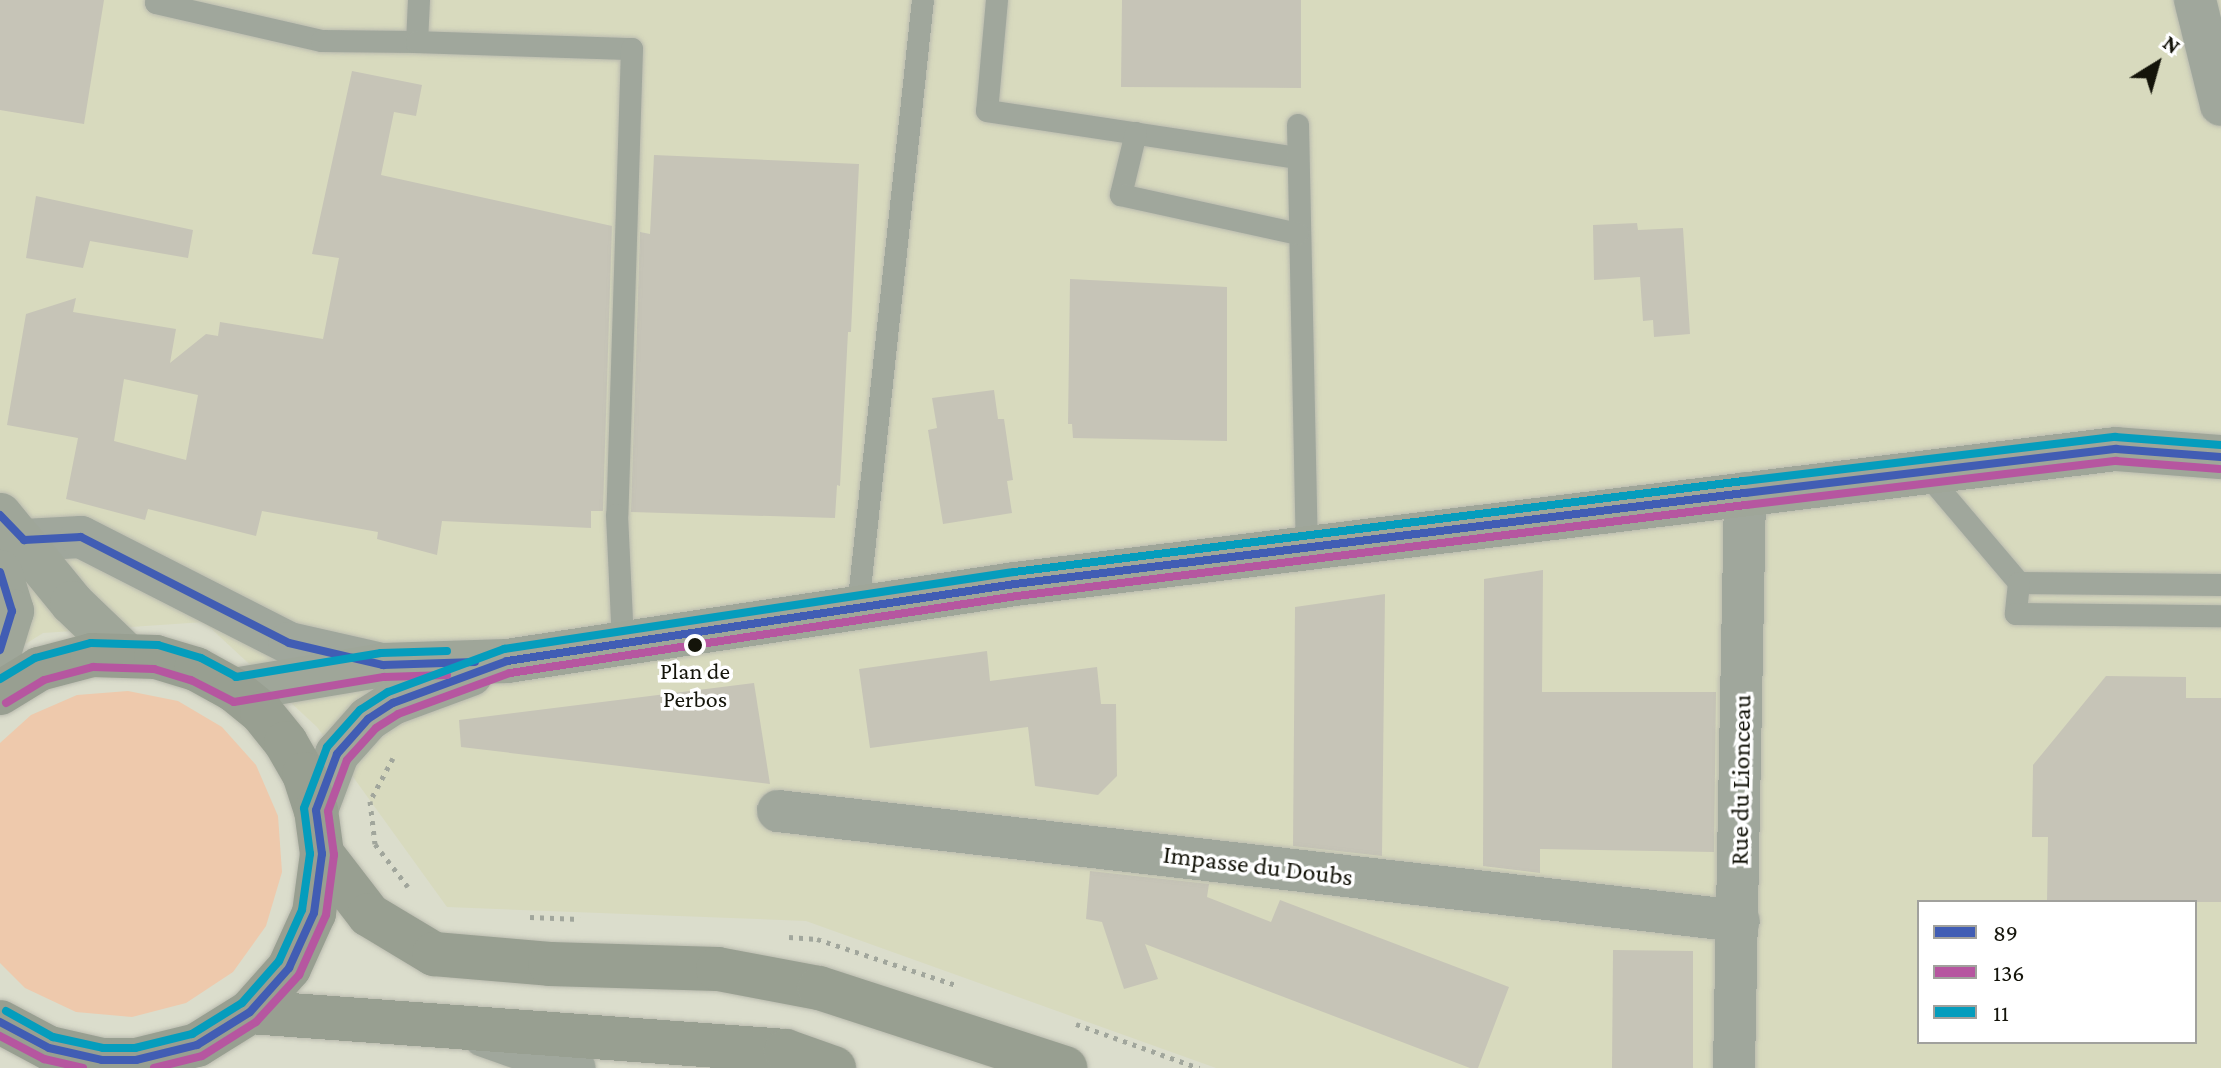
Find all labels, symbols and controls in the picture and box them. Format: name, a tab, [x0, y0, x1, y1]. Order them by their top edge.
north arrow	[2117, 24, 2197, 104]
text: N	[2158, 30, 2185, 59]
marker: Plan de Perbos	[687, 637, 703, 653]
place label: Plan de Perbos	[660, 657, 730, 713]
street label: Rue du Lionceau	[1724, 694, 1758, 866]
street label: Impasse du Doubs	[1161, 839, 1355, 893]
legend	[1917, 900, 2197, 1044]
text: 89	[1993, 919, 2018, 946]
text: 136	[1993, 959, 2025, 986]
text: 11	[1993, 999, 2009, 1026]

